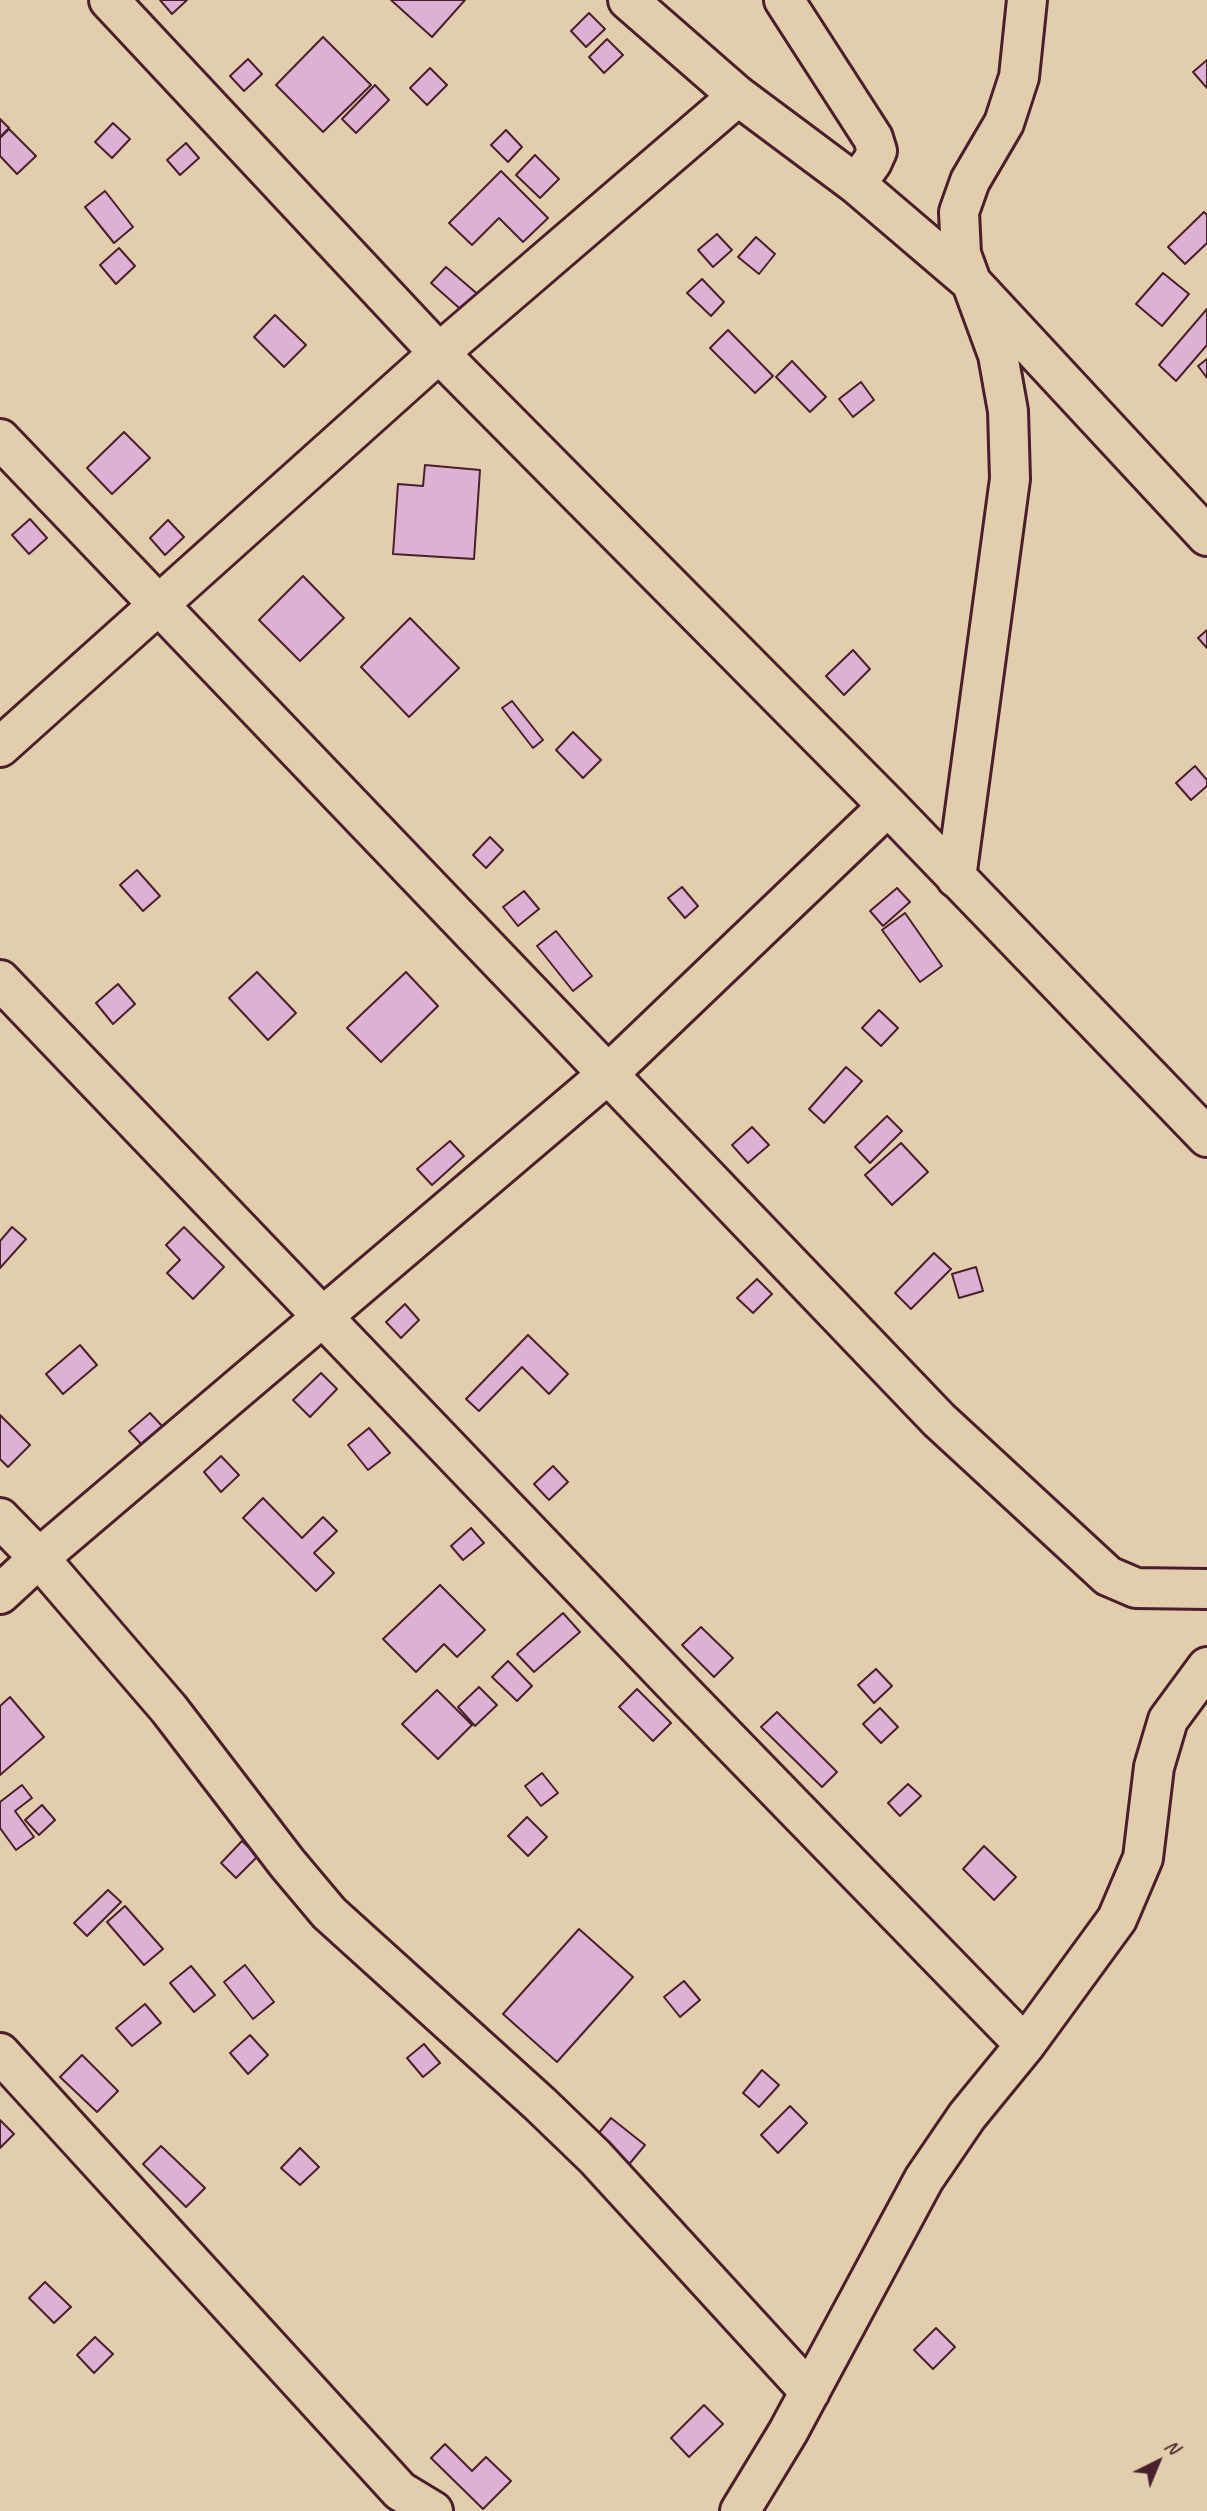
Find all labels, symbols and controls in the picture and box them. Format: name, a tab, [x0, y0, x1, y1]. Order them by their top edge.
north arrow	[1123, 2427, 1193, 2497]
text: N	[1160, 2434, 1185, 2459]

